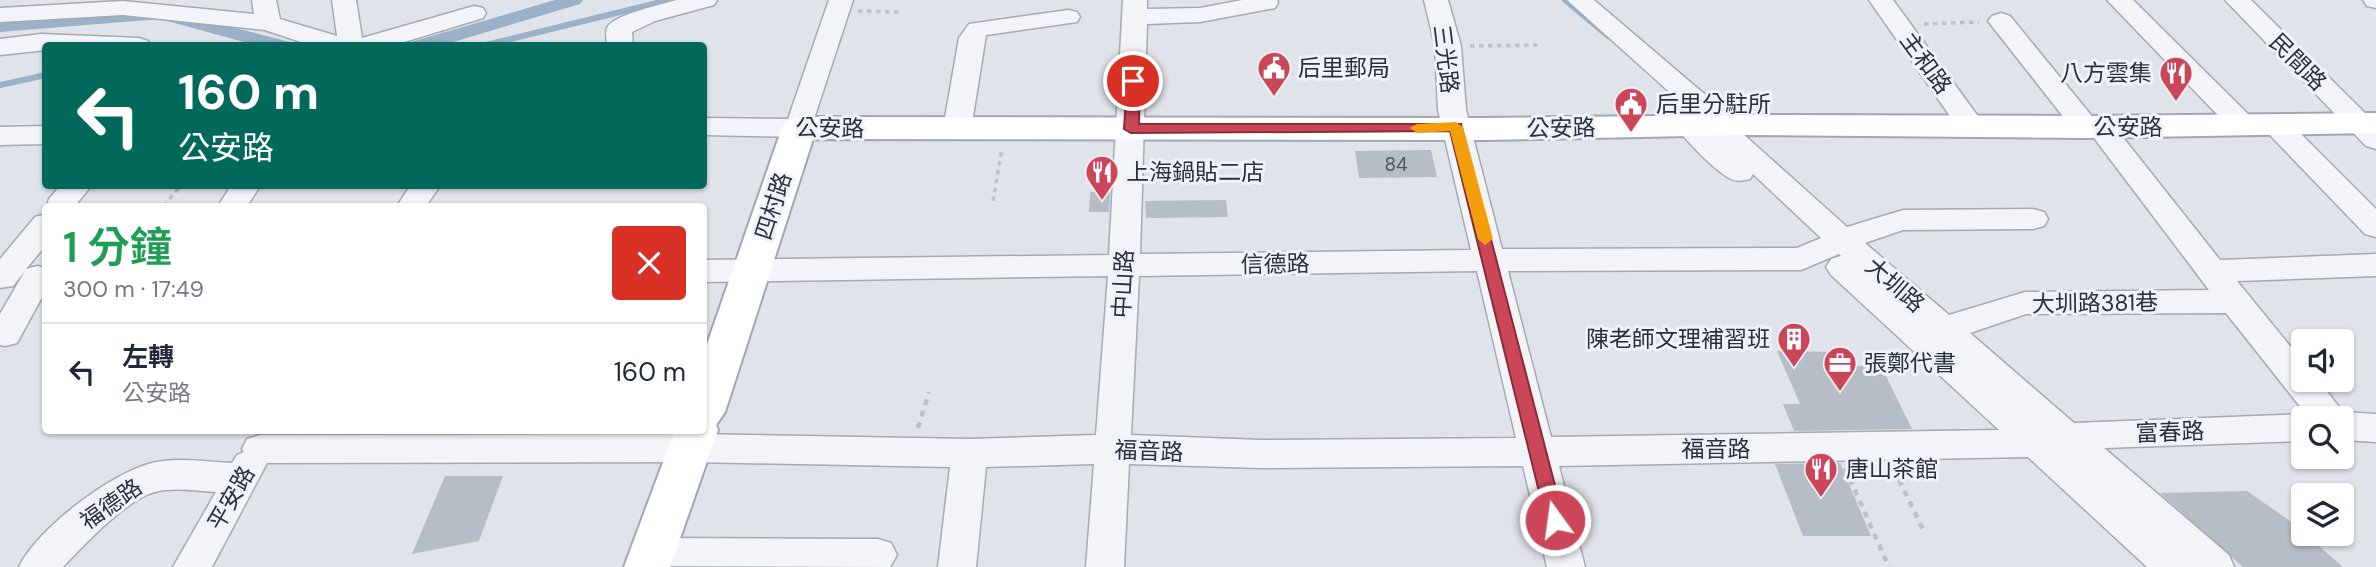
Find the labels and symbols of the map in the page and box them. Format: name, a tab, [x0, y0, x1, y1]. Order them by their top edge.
street label: 三光路	[1427, 23, 1465, 95]
street label: 主和路	[1894, 26, 1958, 100]
street label: 民間路	[2263, 27, 2333, 97]
public building icon: 后里郵局	[1255, 49, 1293, 98]
pin	[1103, 51, 1163, 111]
place label: 后里郵局	[1298, 53, 1390, 83]
restaurant icon: 八方雲集	[2157, 54, 2195, 103]
place label: 八方雲集	[2060, 58, 2152, 88]
public building icon: 后里分駐所	[1612, 85, 1650, 134]
place label: 后里分駐所	[1656, 89, 1771, 119]
street label: 公安路	[795, 112, 865, 144]
street label: 公安路	[1526, 112, 1596, 144]
street label: 公安路	[2094, 112, 2163, 142]
house number: 84	[1384, 152, 1408, 177]
restaurant icon: 上海鍋貼二店	[1083, 153, 1121, 202]
place label: 上海鍋貼二店	[1126, 157, 1264, 187]
street label: 四村路	[748, 169, 798, 243]
street label: 信德路	[1240, 248, 1310, 280]
street label: 中山路	[1106, 249, 1140, 319]
street label: 大圳路	[1859, 251, 1931, 319]
street label: 大圳路381巷	[2032, 287, 2158, 319]
building icon: 陳老師文理補習班	[1775, 320, 1813, 369]
place label: 陳老師文理補習班	[1586, 324, 1770, 354]
office icon: 張鄭代書	[1821, 344, 1859, 393]
place label: 張鄭代書	[1864, 348, 1956, 378]
street label: 富春路	[2135, 416, 2205, 448]
street label: 福音路	[1682, 434, 1751, 464]
street label: 福音路	[1114, 435, 1184, 467]
restaurant icon: 唐山茶館	[1802, 450, 1840, 499]
place label: 唐山茶館	[1846, 454, 1938, 484]
street label: 平安路	[201, 461, 261, 535]
street label: 福德路	[74, 472, 148, 536]
position arrow	[1518, 483, 1592, 557]

